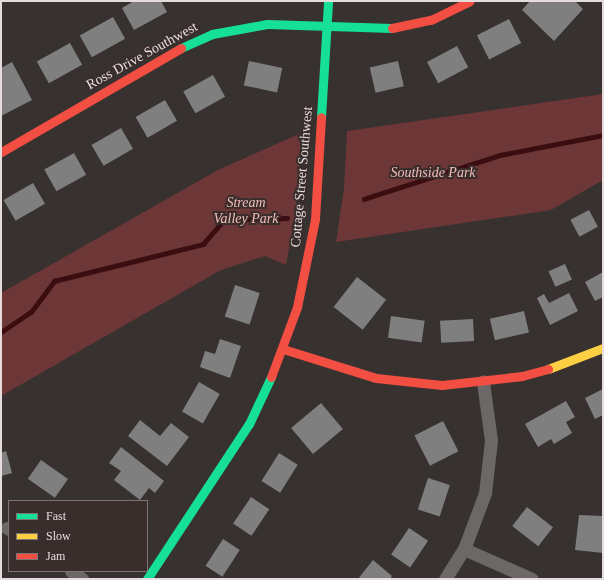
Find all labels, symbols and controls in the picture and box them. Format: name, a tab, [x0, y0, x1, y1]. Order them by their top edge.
street label: Ross Drive Southwest	[84, 18, 200, 94]
street label: Cottage Street Southwest	[287, 106, 317, 248]
park label: Southside Park	[390, 165, 476, 181]
park label: Stream Valley Park	[214, 195, 278, 228]
legend	[8, 500, 148, 572]
text: Fast	[46, 509, 66, 523]
text: Slow	[46, 529, 71, 543]
text: Jam	[46, 549, 65, 563]

